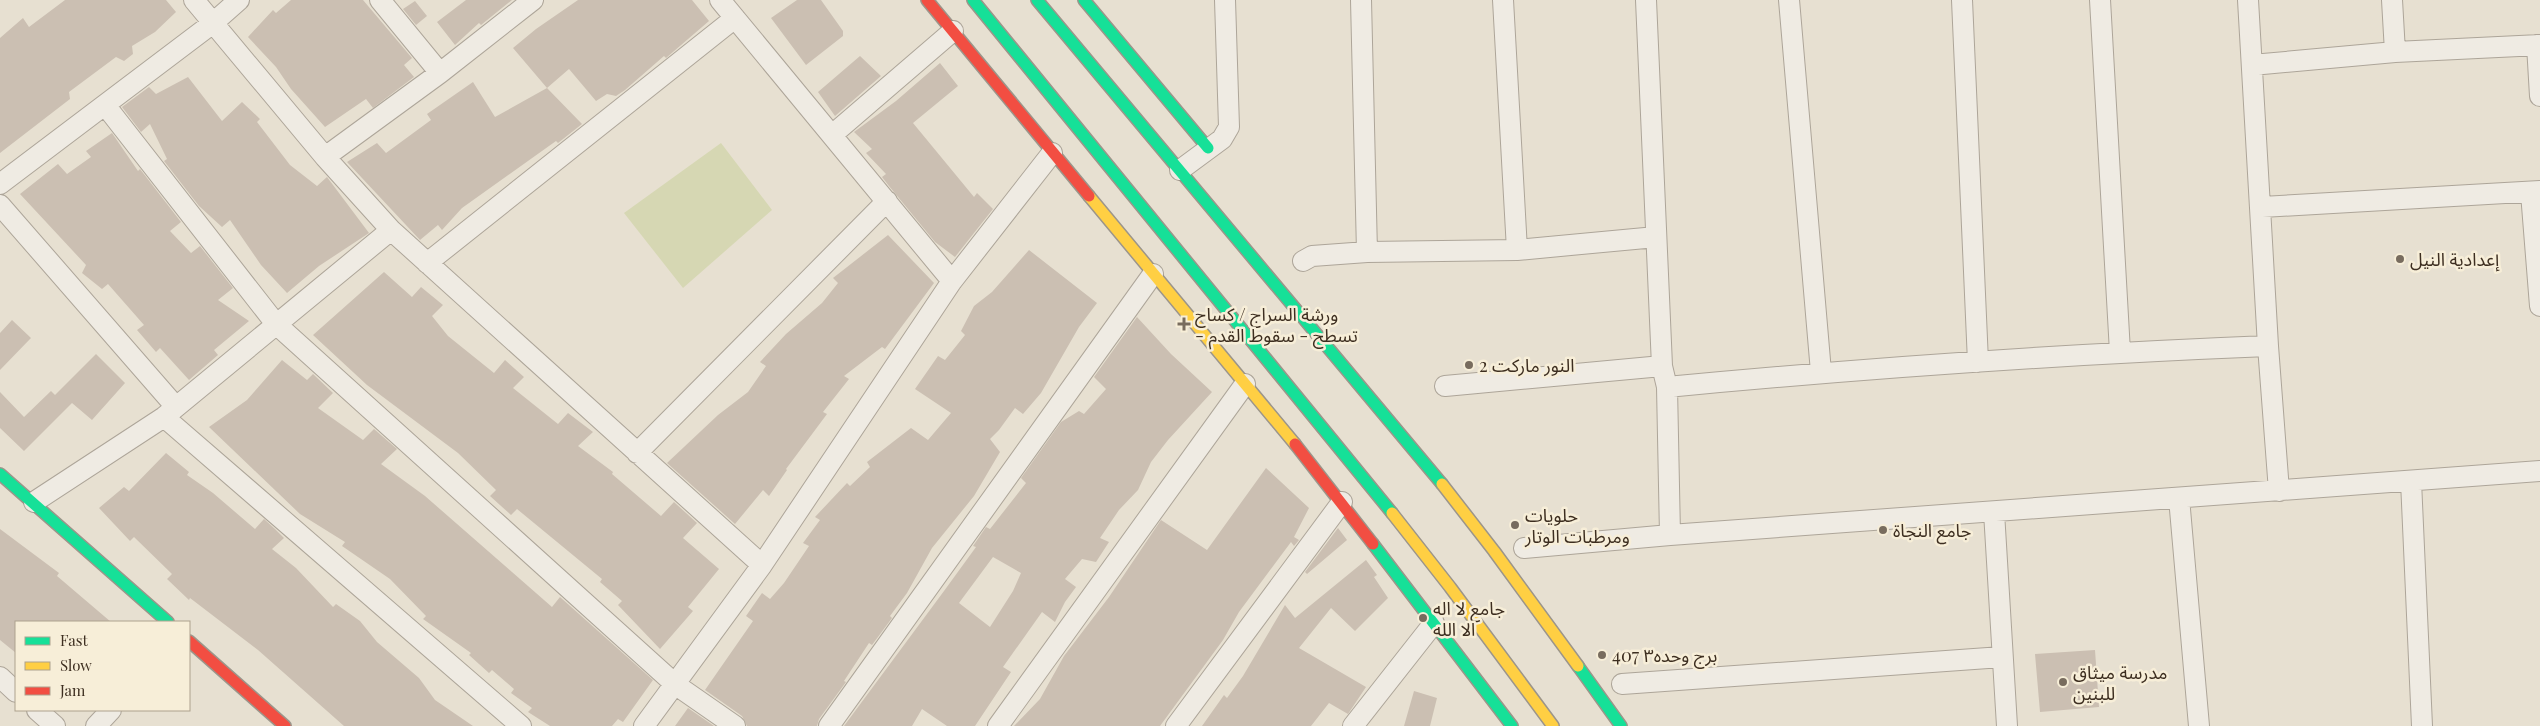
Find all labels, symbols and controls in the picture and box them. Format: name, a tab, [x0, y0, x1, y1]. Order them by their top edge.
place label: إعدادية النيل	[2410, 247, 2500, 272]
marker: إعدادية النيل	[2394, 253, 2406, 265]
place label: ورشة السراج / كساح - تسطح - سقوط القدم	[1195, 302, 1358, 350]
marker: ورشة السراج / كساح - تسطح - سقوط القدم	[1177, 317, 1191, 331]
place label: النور ماركت 2	[1479, 353, 1575, 377]
marker: النور ماركت 2	[1463, 359, 1475, 371]
place label: حلويات ومرطبات الوتار	[1524, 503, 1630, 548]
place label: جامع النجاة	[1893, 518, 1971, 545]
marker: حلويات ومرطبات الوتار	[1509, 519, 1521, 531]
marker: جامع النجاة	[1877, 524, 1889, 536]
place label: جامع لا اله الا الله	[1433, 596, 1505, 641]
marker: جامع لا اله الا الله	[1417, 612, 1429, 624]
legend	[15, 621, 190, 711]
text: Fast	[60, 630, 89, 650]
place label: برج وحده٣ 407	[1612, 643, 1717, 669]
marker: برج وحده٣ 407	[1596, 649, 1608, 661]
text: Slow	[60, 655, 92, 675]
place label: مدرسة ميثاق للبنين	[2073, 660, 2167, 705]
marker: مدرسة ميثاق للبنين	[2057, 676, 2069, 688]
text: Jam	[59, 680, 86, 700]

